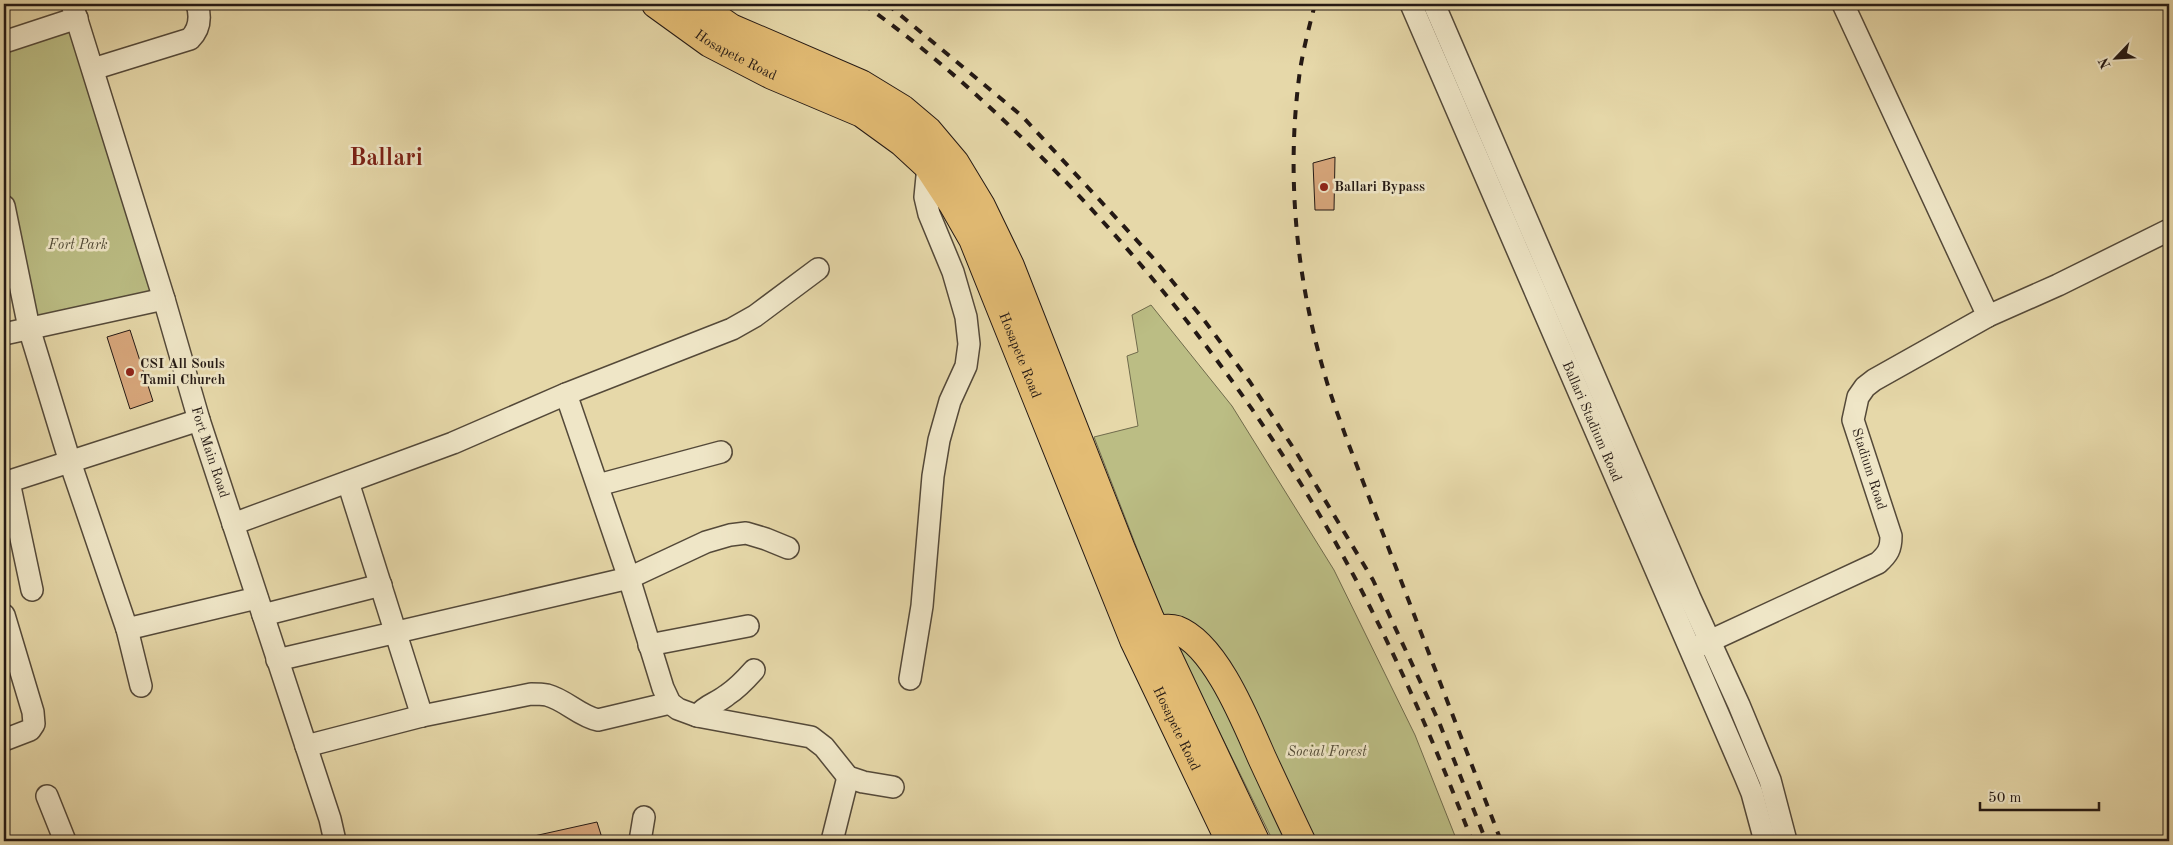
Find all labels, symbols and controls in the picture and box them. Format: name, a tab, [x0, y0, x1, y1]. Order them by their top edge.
street label: Hosapete Road	[692, 27, 779, 83]
north arrow	[2090, 32, 2140, 82]
text: N	[2096, 55, 2114, 71]
district label: Ballari	[349, 147, 423, 171]
place label: Ballari Bypass	[1334, 180, 1425, 194]
marker: Ballari Bypass	[1318, 181, 1330, 193]
park label: Fort Park	[47, 238, 108, 252]
street label: Hosapete Road	[996, 310, 1043, 400]
place label: CSI All Souls Tamil Church	[140, 357, 225, 387]
street label: Ballari Stadium Road	[1559, 359, 1624, 484]
marker: CSI All Souls Tamil Church	[124, 366, 136, 378]
street label: Fort Main Road	[189, 405, 231, 500]
street label: Stadium Road	[1849, 426, 1889, 512]
street label: Hosapete Road	[1150, 684, 1202, 773]
park label: Social Forest	[1287, 745, 1367, 759]
scale bar	[1980, 780, 2099, 812]
text: 50 m	[1988, 791, 2022, 806]

